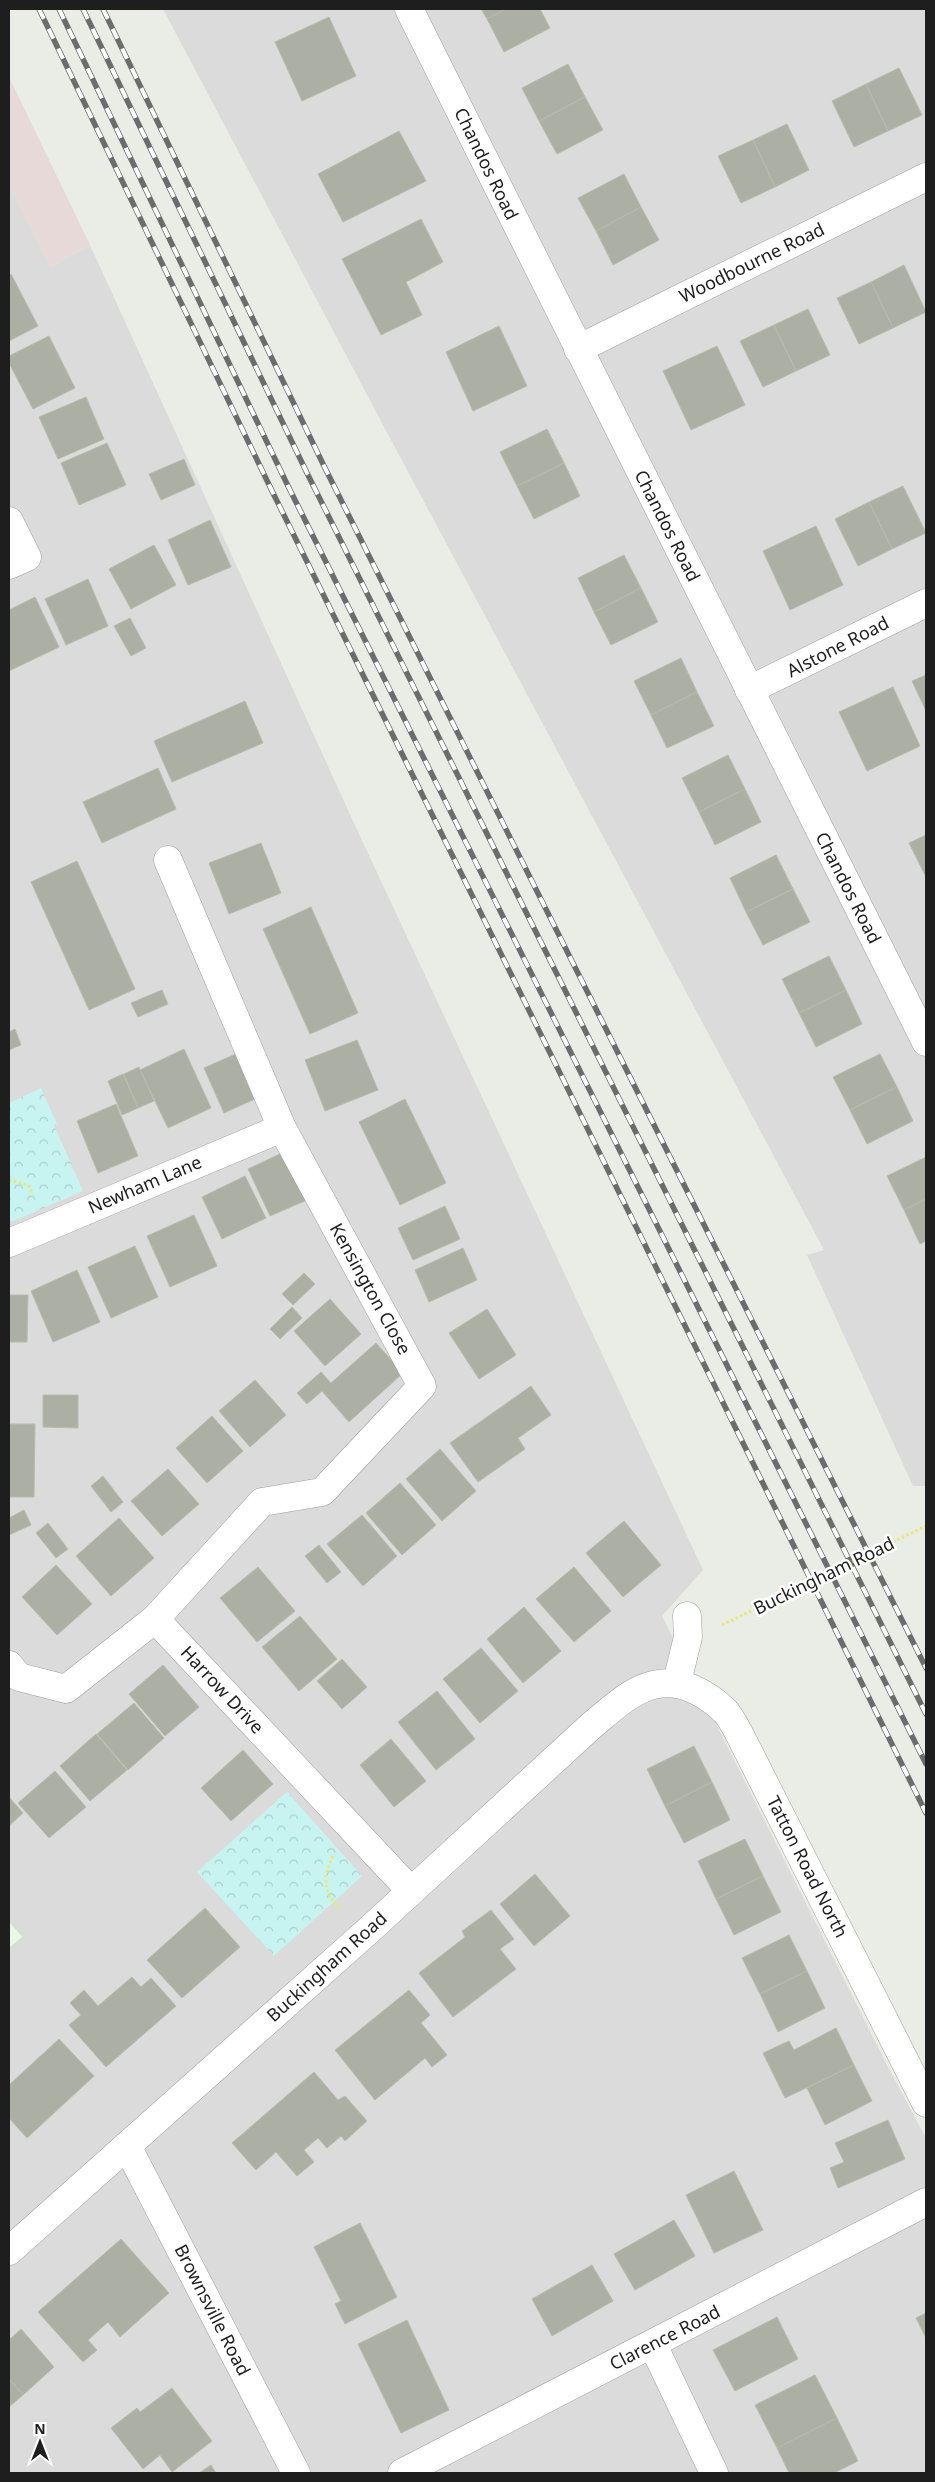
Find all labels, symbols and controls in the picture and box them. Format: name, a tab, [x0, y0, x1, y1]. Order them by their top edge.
street label: Chandos Road	[449, 103, 524, 224]
street label: Woodbourne Road	[675, 216, 828, 308]
street label: Chandos Road	[629, 466, 706, 585]
street label: Alstone Road	[782, 610, 893, 682]
street label: Chandos Road	[810, 828, 887, 947]
street label: Newham Lane	[84, 1149, 205, 1219]
street label: Kensington Close	[325, 1219, 417, 1359]
street label: Buckingham Road	[749, 1531, 898, 1620]
street label: Harrow Drive	[176, 1640, 270, 1738]
street label: Tatton Road North	[762, 1792, 854, 1941]
street label: Buckingham Road	[261, 1906, 392, 2027]
street label: Brownsville Road	[169, 2240, 256, 2379]
street label: Clarence Road	[605, 2299, 724, 2375]
north arrow	[15, 2417, 65, 2467]
text: N	[34, 2419, 46, 2438]

